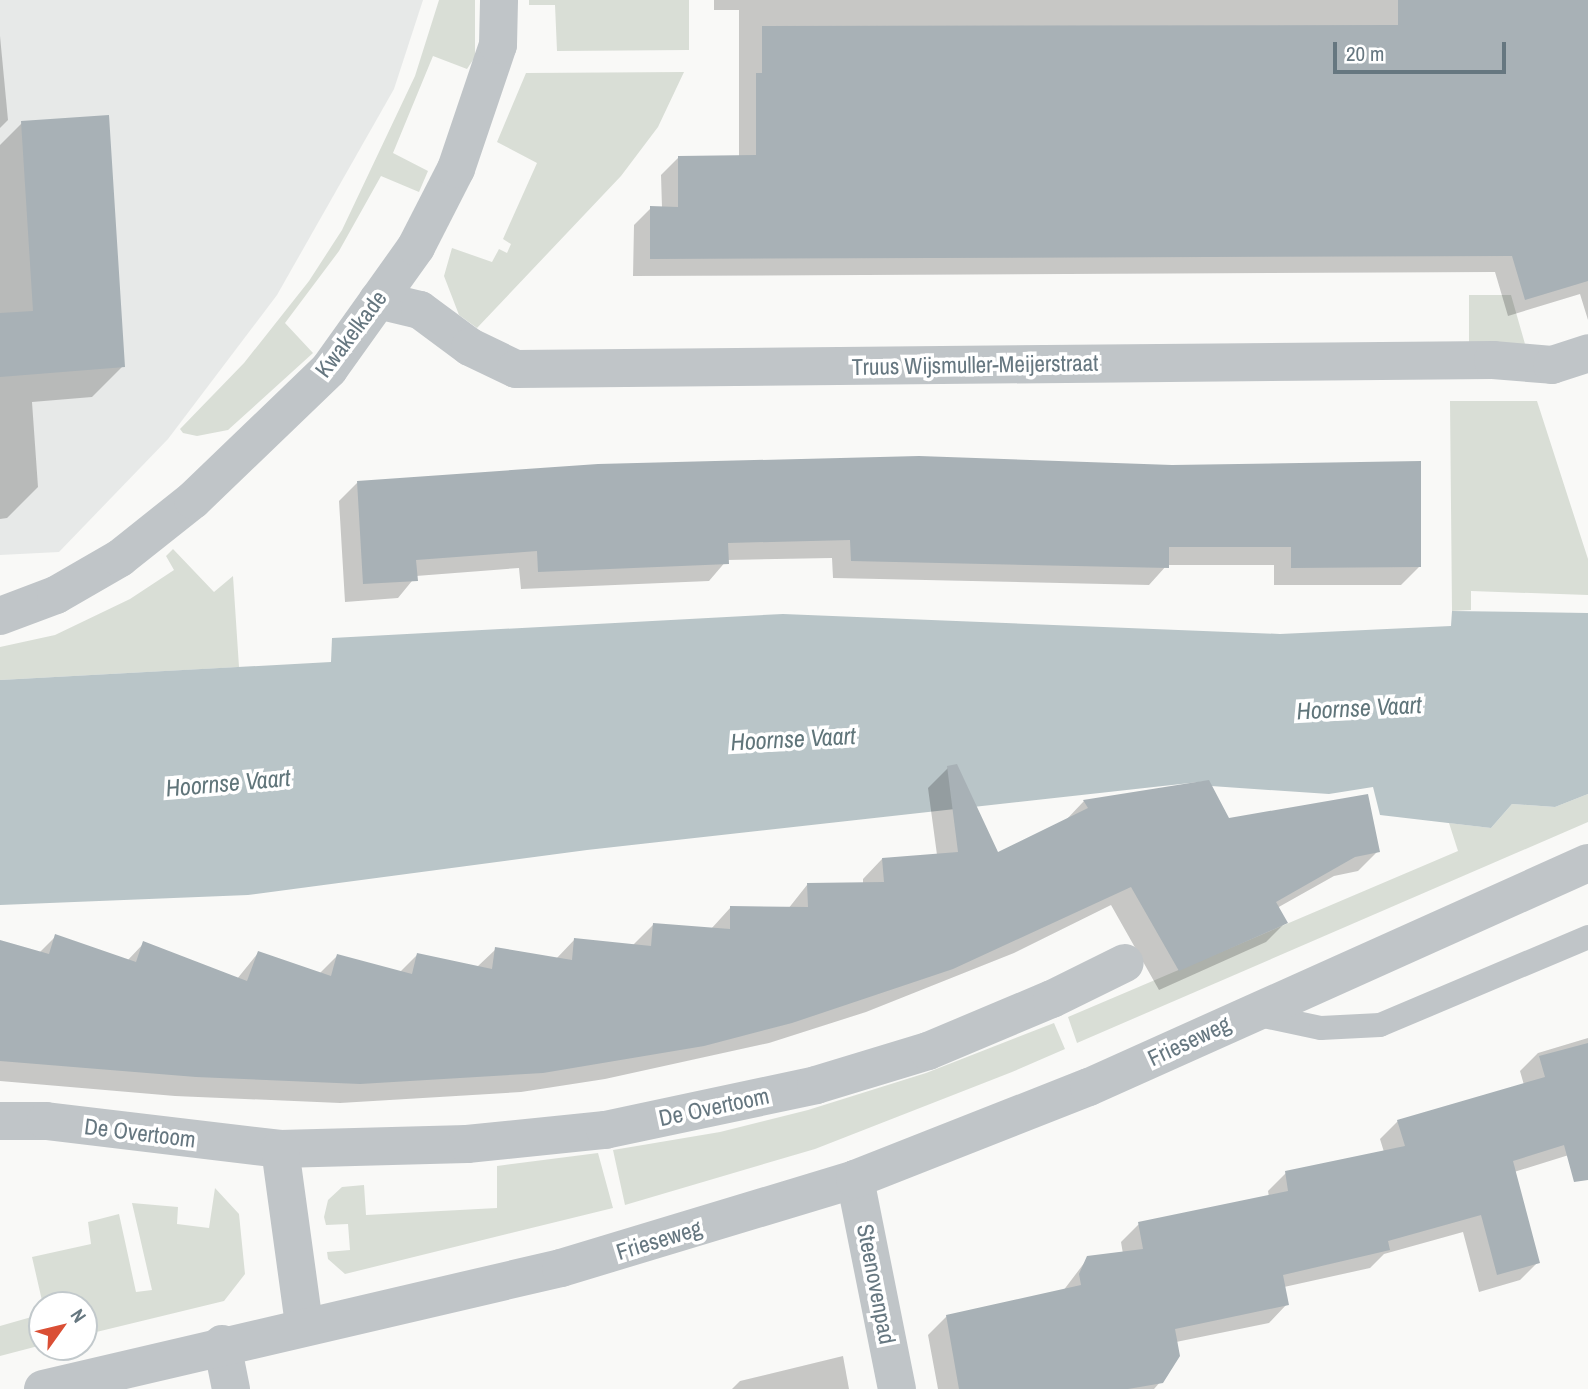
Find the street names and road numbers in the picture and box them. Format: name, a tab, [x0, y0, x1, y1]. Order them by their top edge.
street label: Kwakelkade	[309, 285, 393, 383]
street label: Truus Wijsmuller-Meijerstraat	[851, 349, 1099, 381]
street label: Frieseweg	[1143, 1010, 1235, 1072]
street label: De Overtoom	[656, 1082, 772, 1132]
street label: De Overtoom	[83, 1112, 197, 1154]
street label: Frieseweg	[613, 1214, 705, 1266]
street label: Steenovenpad	[851, 1222, 901, 1346]

